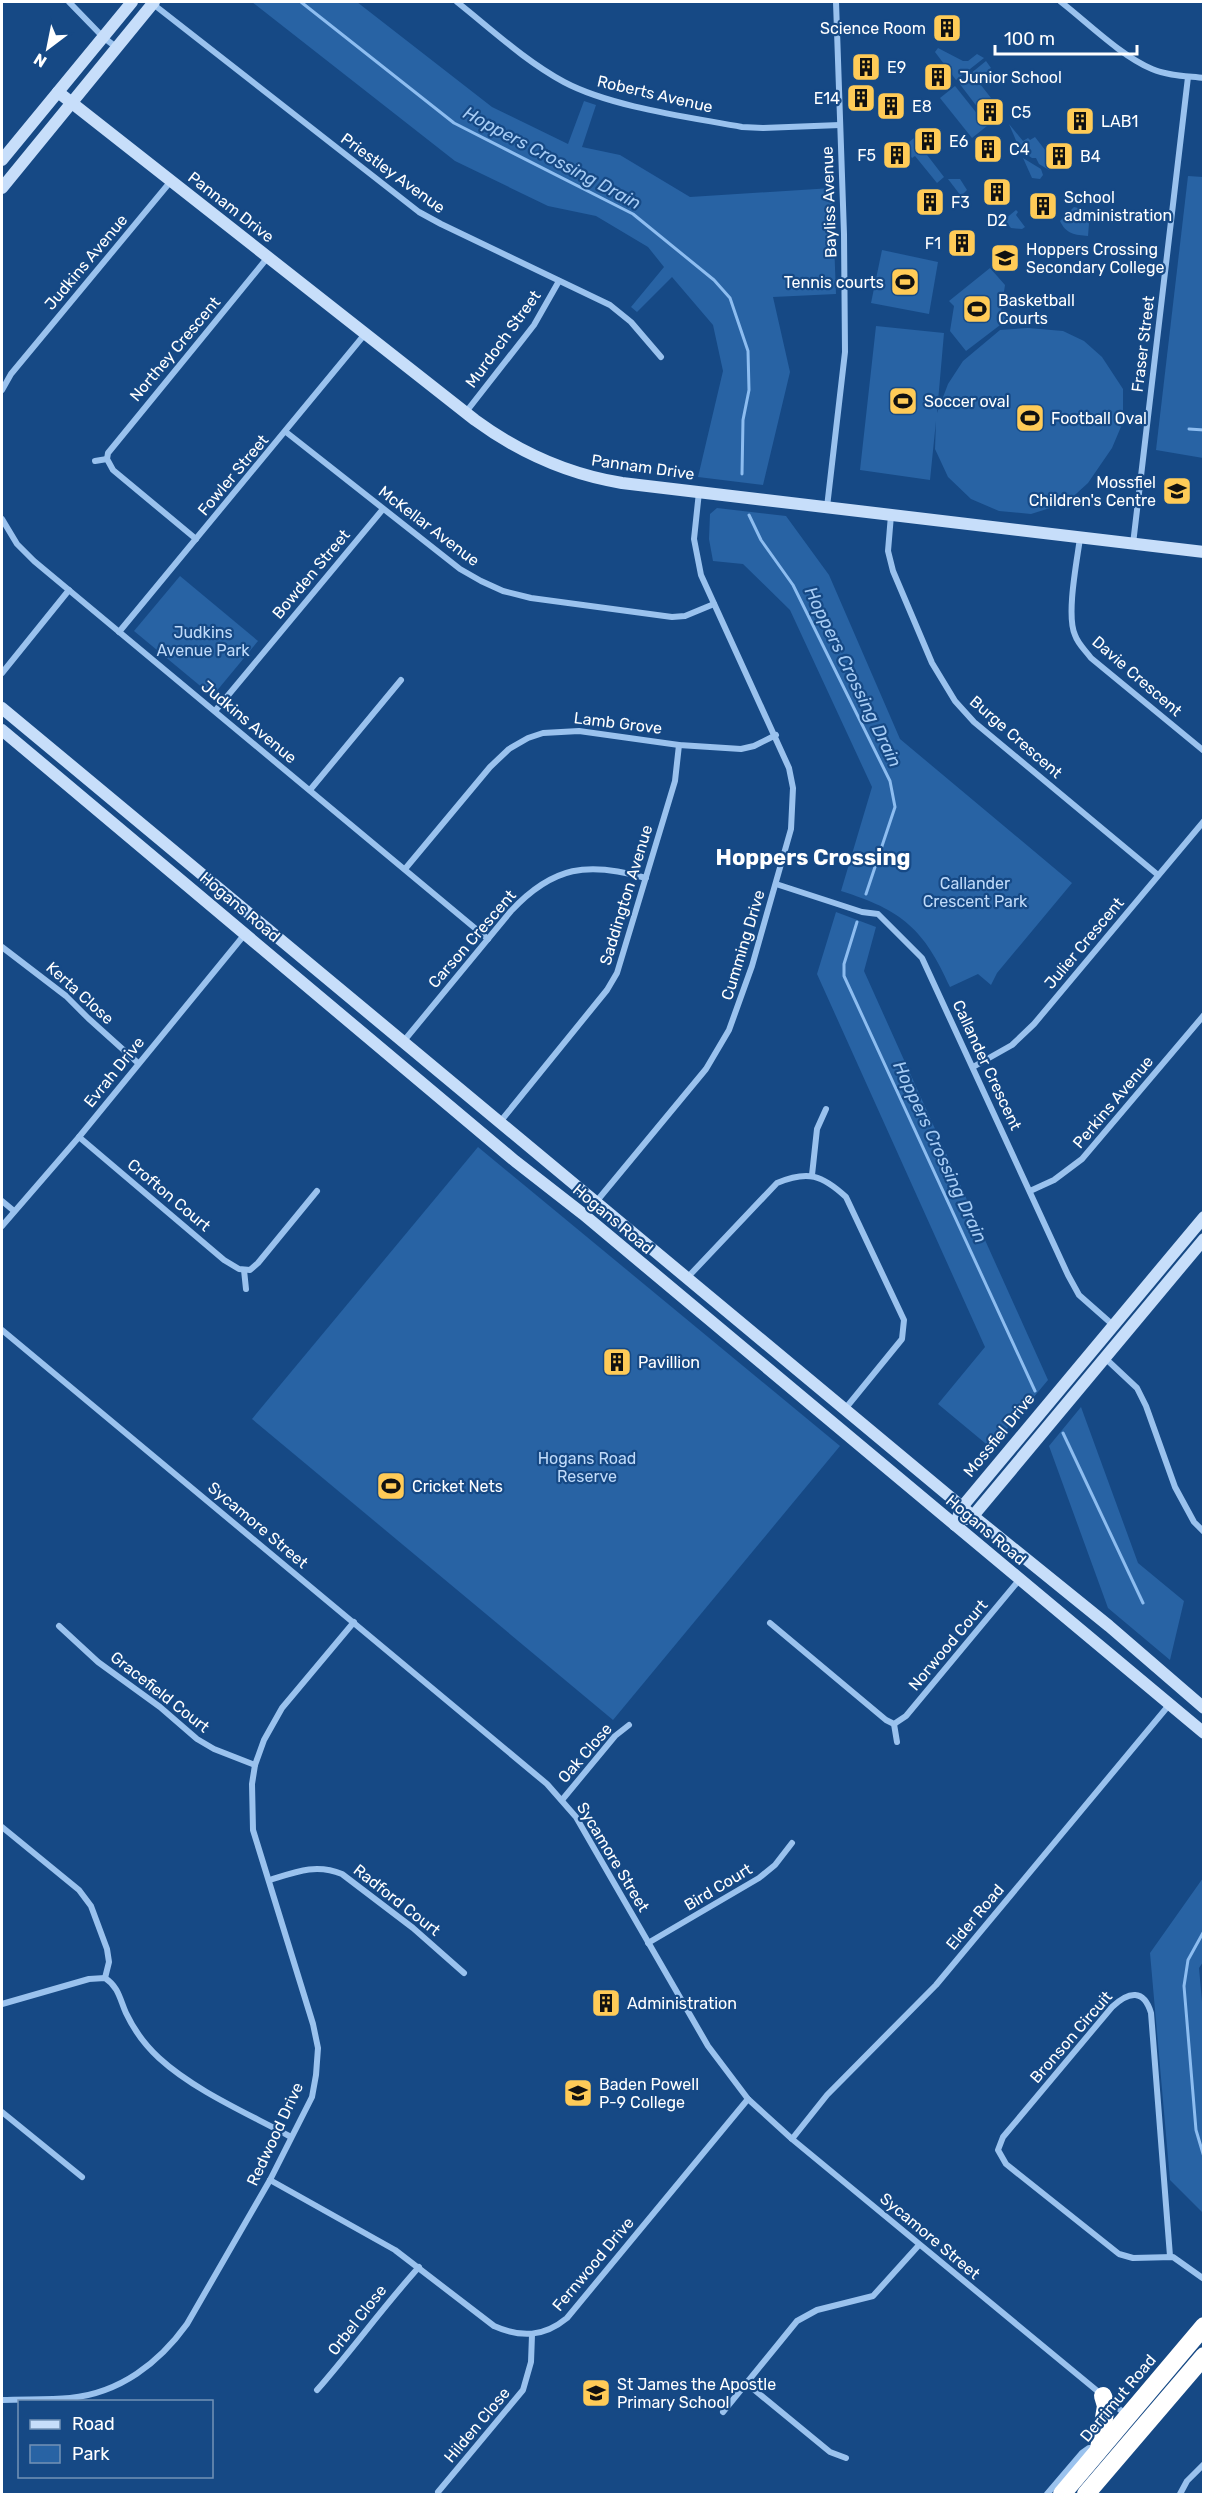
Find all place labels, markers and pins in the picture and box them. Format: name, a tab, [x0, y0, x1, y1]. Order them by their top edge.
building icon: Science Room	[931, 12, 963, 44]
place label: Science Room	[820, 19, 926, 38]
building icon: E9	[850, 51, 882, 83]
place label: E9	[887, 58, 906, 77]
building icon: Junior School	[922, 61, 954, 93]
place label: Junior School	[959, 68, 1062, 87]
building icon: E14	[845, 82, 877, 114]
place label: E14	[814, 89, 840, 108]
building icon: E8	[875, 90, 907, 122]
building icon: C5	[974, 96, 1006, 128]
place label: E8	[912, 97, 932, 116]
place label: C5	[1011, 103, 1031, 122]
building icon: LAB1	[1064, 105, 1096, 137]
place label: LAB1	[1101, 112, 1138, 131]
building icon: E6	[912, 125, 944, 157]
place label: E6	[949, 132, 969, 151]
building icon: C4	[972, 133, 1004, 165]
building icon: F5	[881, 139, 913, 171]
place label: C4	[1009, 140, 1030, 159]
building icon: B4	[1043, 140, 1075, 172]
place label: F5	[857, 146, 876, 165]
place label: B4	[1080, 147, 1101, 166]
building icon: D2	[981, 176, 1013, 208]
building icon: F3	[914, 186, 946, 218]
place label: School administration	[1064, 188, 1172, 225]
building icon: School administration	[1027, 190, 1059, 222]
place label: F3	[951, 193, 970, 212]
place label: D2	[987, 211, 1007, 230]
building icon: F1	[946, 227, 978, 259]
place label: F1	[925, 234, 941, 253]
place label: Hoppers Crossing Secondary College	[1026, 240, 1165, 277]
school or university icon: Hoppers Crossing Secondary College	[989, 242, 1021, 274]
sports icon: Tennis courts	[889, 266, 921, 298]
place label: Tennis courts	[784, 273, 884, 292]
place label: Basketball Courts	[998, 291, 1075, 328]
sports icon: Basketball Courts	[961, 293, 993, 325]
sports icon: Soccer oval	[887, 385, 919, 417]
place label: Soccer oval	[924, 392, 1010, 411]
sports icon: Football Oval	[1014, 402, 1046, 434]
place label: Football Oval	[1051, 409, 1147, 428]
place label: Mossfiel Children's Centre	[1029, 473, 1156, 510]
school or university icon: Mossfiel Children's Centre	[1161, 475, 1193, 507]
building icon: Pavillion	[601, 1346, 633, 1378]
place label: Pavillion	[638, 1353, 700, 1372]
sports icon: Cricket Nets	[375, 1470, 407, 1502]
place label: Cricket Nets	[412, 1477, 503, 1496]
building icon: Administration	[590, 1987, 622, 2019]
place label: Administration	[627, 1994, 737, 2013]
place label: Baden Powell P-9 College	[599, 2075, 699, 2112]
school or university icon: Baden Powell P-9 College	[562, 2077, 594, 2109]
place label: St James the Apostle Primary School	[617, 2375, 776, 2412]
school or university icon: St James the Apostle Primary School	[580, 2377, 612, 2409]

